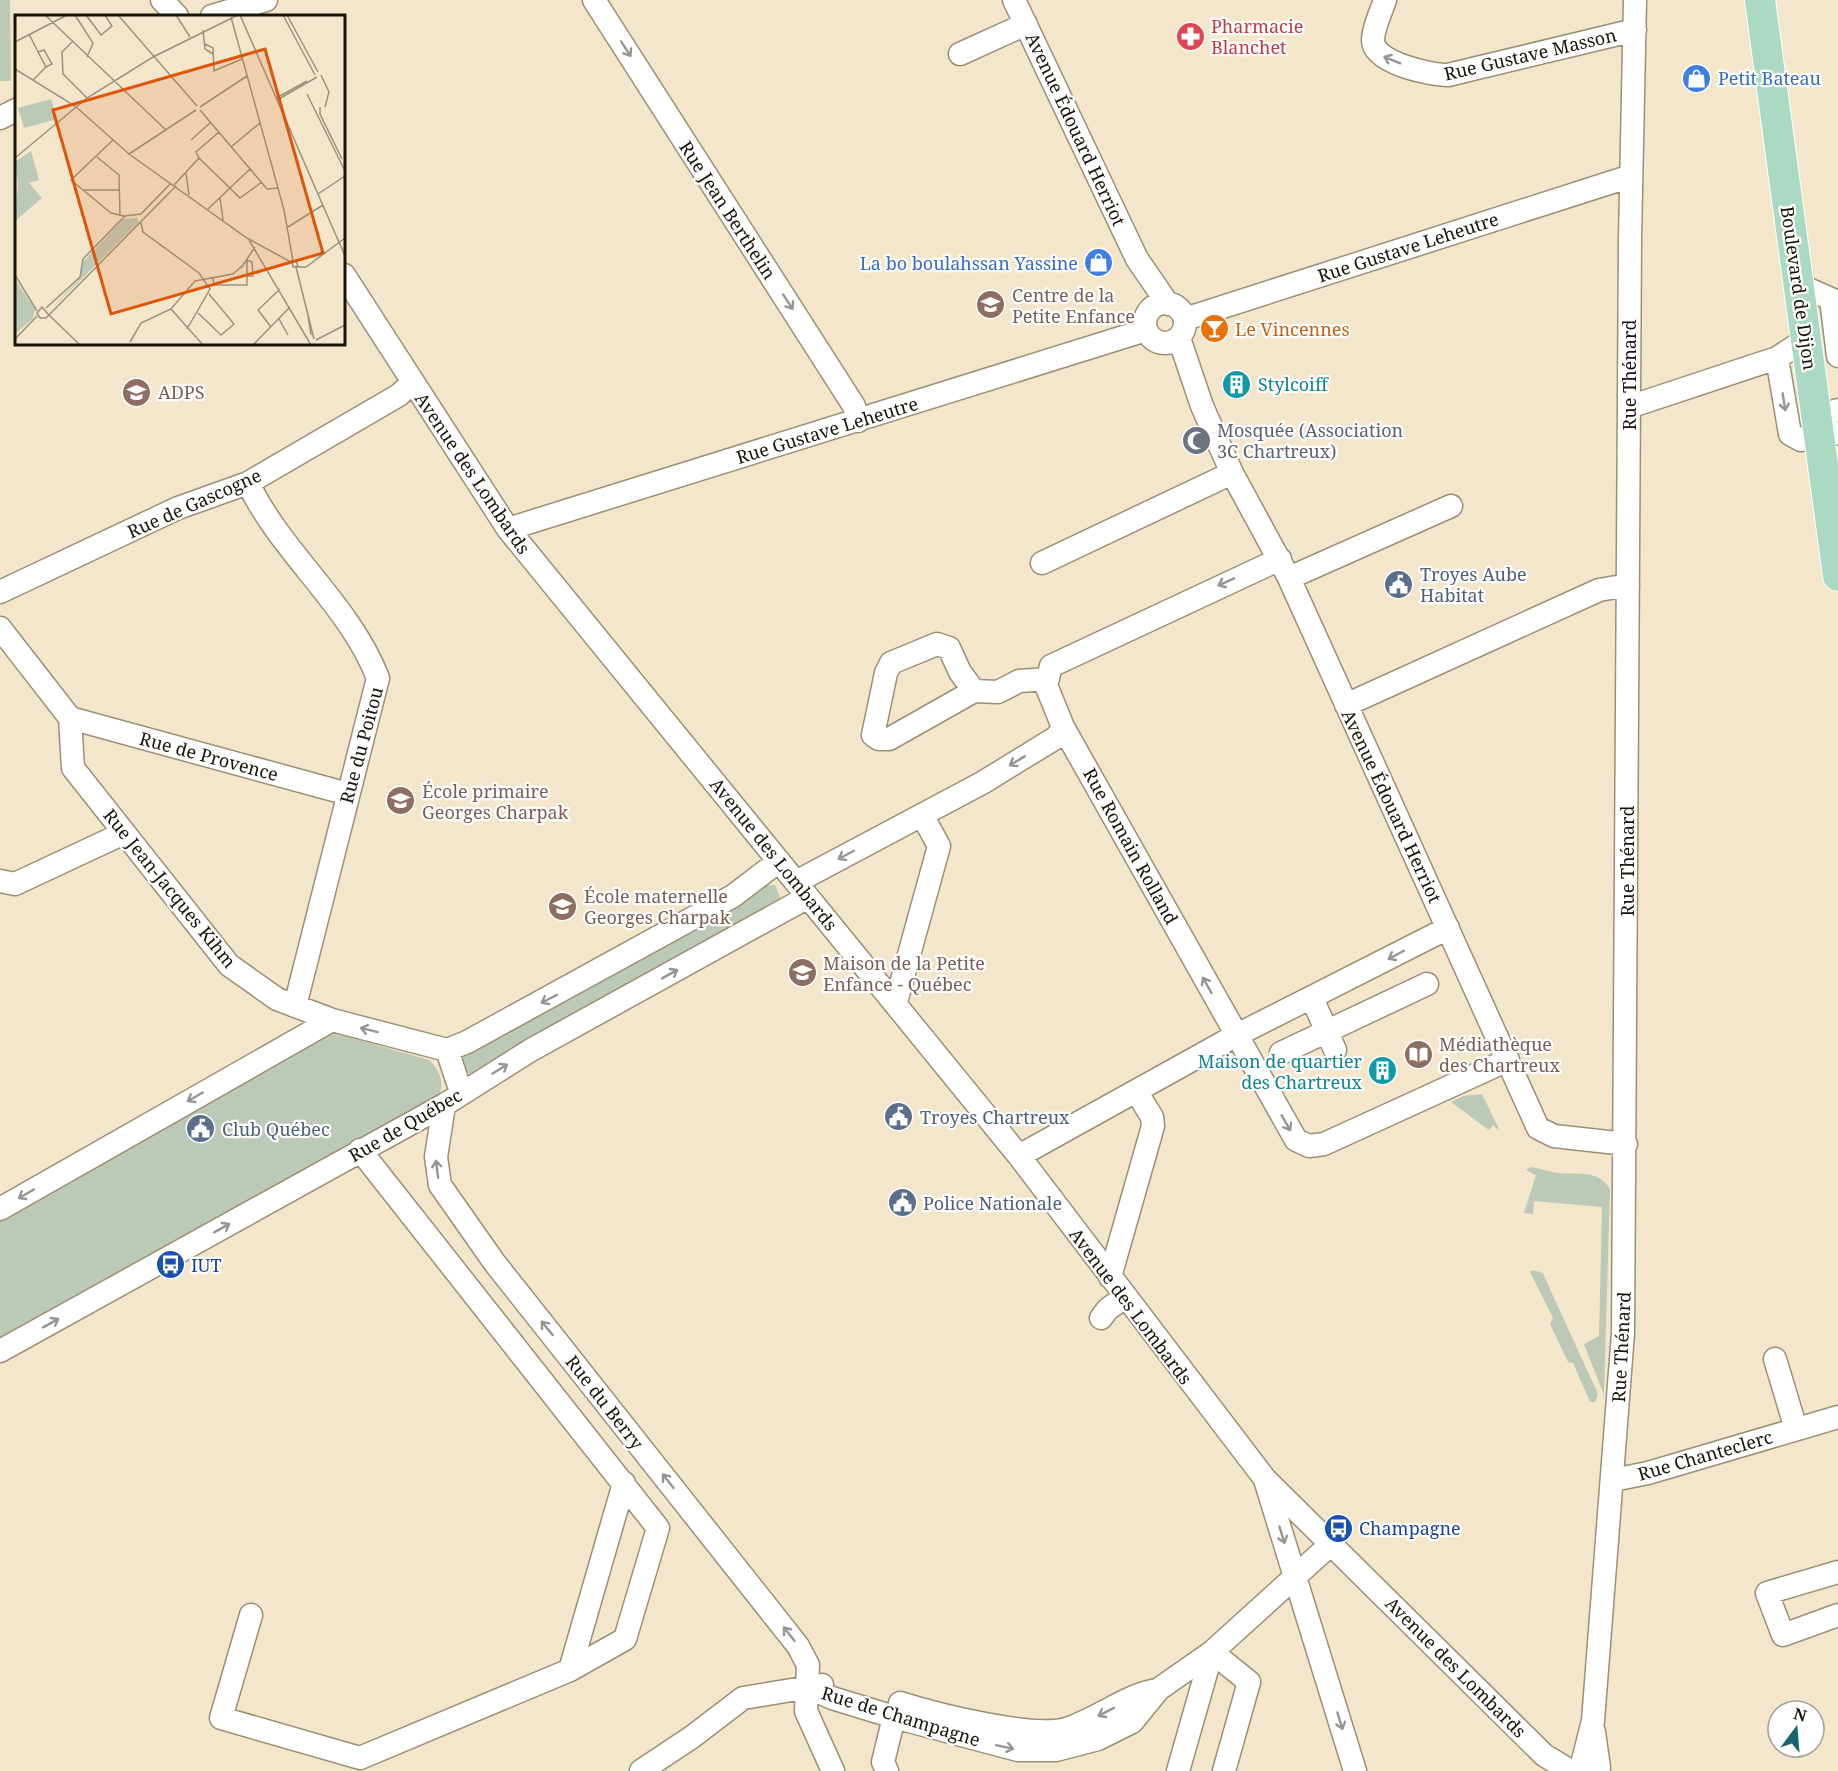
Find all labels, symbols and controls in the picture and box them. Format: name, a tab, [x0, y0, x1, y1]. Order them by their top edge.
place label: Pharmacie Blanchet	[1211, 14, 1303, 59]
inset map	[15, 15, 345, 345]
pharmacy icon: Pharmacie Blanchet	[1174, 20, 1206, 52]
street label: Rue Gustave Masson	[1441, 22, 1619, 86]
street label: Avenue Édouard Herriot	[1021, 28, 1131, 230]
one-way arrow	[620, 40, 632, 57]
one-way arrow	[1383, 54, 1402, 65]
shop icon: Petit Bateau	[1681, 62, 1713, 94]
place label: Petit Bateau	[1718, 66, 1822, 90]
street label: Rue Jean Berthelin	[674, 136, 782, 284]
street label: Boulevard de Dijon	[1776, 205, 1822, 372]
street label: Rue Gustave Leheutre	[1314, 206, 1502, 288]
shop icon: La bo boulahssan Yassine	[1083, 247, 1115, 279]
place label: La bo boulahssan Yassine	[860, 251, 1078, 275]
place label: Centre de la Petite Enfance	[1012, 283, 1135, 328]
school or university icon: Centre de la Petite Enfance	[975, 289, 1007, 321]
one-way arrow	[782, 293, 794, 310]
bar icon: Le Vincennes	[1198, 313, 1230, 345]
place label: Le Vincennes	[1235, 317, 1350, 341]
street label: Rue Thénard	[1617, 320, 1641, 430]
building icon: Stylcoiff	[1221, 368, 1253, 400]
place label: Stylcoiff	[1258, 372, 1329, 396]
school or university icon: ADPS	[121, 376, 153, 408]
place label: ADPS	[158, 380, 204, 404]
street label: Avenue des Lombards	[410, 388, 536, 558]
street label: Rue Gustave Leheutre	[733, 391, 921, 469]
one-way arrow	[1779, 392, 1790, 411]
place label: Mosquée (Association 3C Chartreux)	[1217, 418, 1404, 463]
mosque icon: Mosquée (Association 3C Chartreux)	[1180, 424, 1212, 456]
street label: Rue de Gascogne	[123, 463, 265, 543]
place label: Troyes Aube Habitat	[1420, 562, 1527, 607]
public building icon: Troyes Aube Habitat	[1383, 568, 1415, 600]
one-way arrow	[1218, 577, 1236, 589]
street label: Rue du Poitou	[334, 683, 388, 806]
street label: Avenue Édouard Herriot	[1337, 705, 1447, 907]
street label: Rue de Provence	[137, 726, 281, 786]
one-way arrow	[1009, 756, 1026, 768]
street label: Rue Romain Rolland	[1078, 764, 1184, 928]
street label: Avenue des Lombards	[705, 773, 843, 935]
place label: École primaire Georges Charpak	[422, 779, 569, 824]
school or university icon: École primaire Georges Charpak	[385, 785, 417, 817]
street label: Rue Jean-Jacques Kihm	[98, 803, 242, 973]
street label: Rue Thénard	[1615, 806, 1639, 916]
one-way arrow	[838, 850, 856, 861]
place label: École maternelle Georges Charpak	[584, 884, 731, 929]
school or university icon: École maternelle Georges Charpak	[547, 890, 579, 922]
one-way arrow	[1387, 949, 1405, 961]
place label: Maison de la Petite Enfance - Québec	[823, 951, 985, 996]
school or university icon: Maison de la Petite Enfance - Québec	[786, 957, 818, 989]
one-way arrow	[661, 968, 679, 979]
one-way arrow	[1201, 976, 1212, 994]
one-way arrow	[541, 994, 559, 1005]
one-way arrow	[360, 1023, 379, 1035]
place label: Médiathèque des Chartreux	[1439, 1032, 1560, 1077]
library icon: Médiathèque des Chartreux	[1402, 1038, 1434, 1070]
place label: Maison de quartier des Chartreux	[1198, 1049, 1363, 1094]
building icon: Maison de quartier des Chartreux	[1367, 1055, 1399, 1087]
one-way arrow	[491, 1062, 508, 1074]
street label: Rue de Québec	[344, 1083, 466, 1167]
one-way arrow	[187, 1091, 204, 1103]
public building icon: Troyes Chartreux	[883, 1101, 915, 1133]
place label: Troyes Chartreux	[920, 1105, 1070, 1129]
public building icon: Club Québec	[185, 1113, 217, 1145]
one-way arrow	[1280, 1114, 1292, 1131]
place label: Club Québec	[222, 1117, 330, 1141]
one-way arrow	[432, 1160, 443, 1180]
public building icon: Police Nationale	[886, 1187, 918, 1219]
one-way arrow	[18, 1189, 35, 1201]
place label: Police Nationale	[923, 1191, 1062, 1215]
one-way arrow	[213, 1222, 230, 1234]
street label: Avenue des Lombards	[1064, 1223, 1198, 1389]
bus stop icon: IUT	[154, 1249, 186, 1281]
place label: IUT	[191, 1253, 222, 1277]
street label: Rue Thénard	[1606, 1291, 1636, 1403]
one-way arrow	[42, 1316, 59, 1328]
one-way arrow	[540, 1321, 553, 1337]
street label: Rue du Berry	[561, 1350, 650, 1455]
street label: Rue Chanteclerc	[1635, 1424, 1775, 1486]
one-way arrow	[661, 1474, 674, 1490]
bus stop icon: Champagne	[1322, 1512, 1354, 1544]
place label: Champagne	[1359, 1516, 1461, 1540]
one-way arrow	[1277, 1525, 1288, 1544]
street label: Avenue des Lombards	[1380, 1591, 1532, 1743]
one-way arrow	[782, 1626, 795, 1642]
street label: Rue de Champagne	[819, 1680, 983, 1752]
north arrow	[1766, 1699, 1826, 1759]
text: N	[1791, 1702, 1810, 1727]
one-way arrow	[1098, 1707, 1116, 1718]
one-way arrow	[1335, 1711, 1346, 1730]
one-way arrow	[994, 1742, 1014, 1753]

